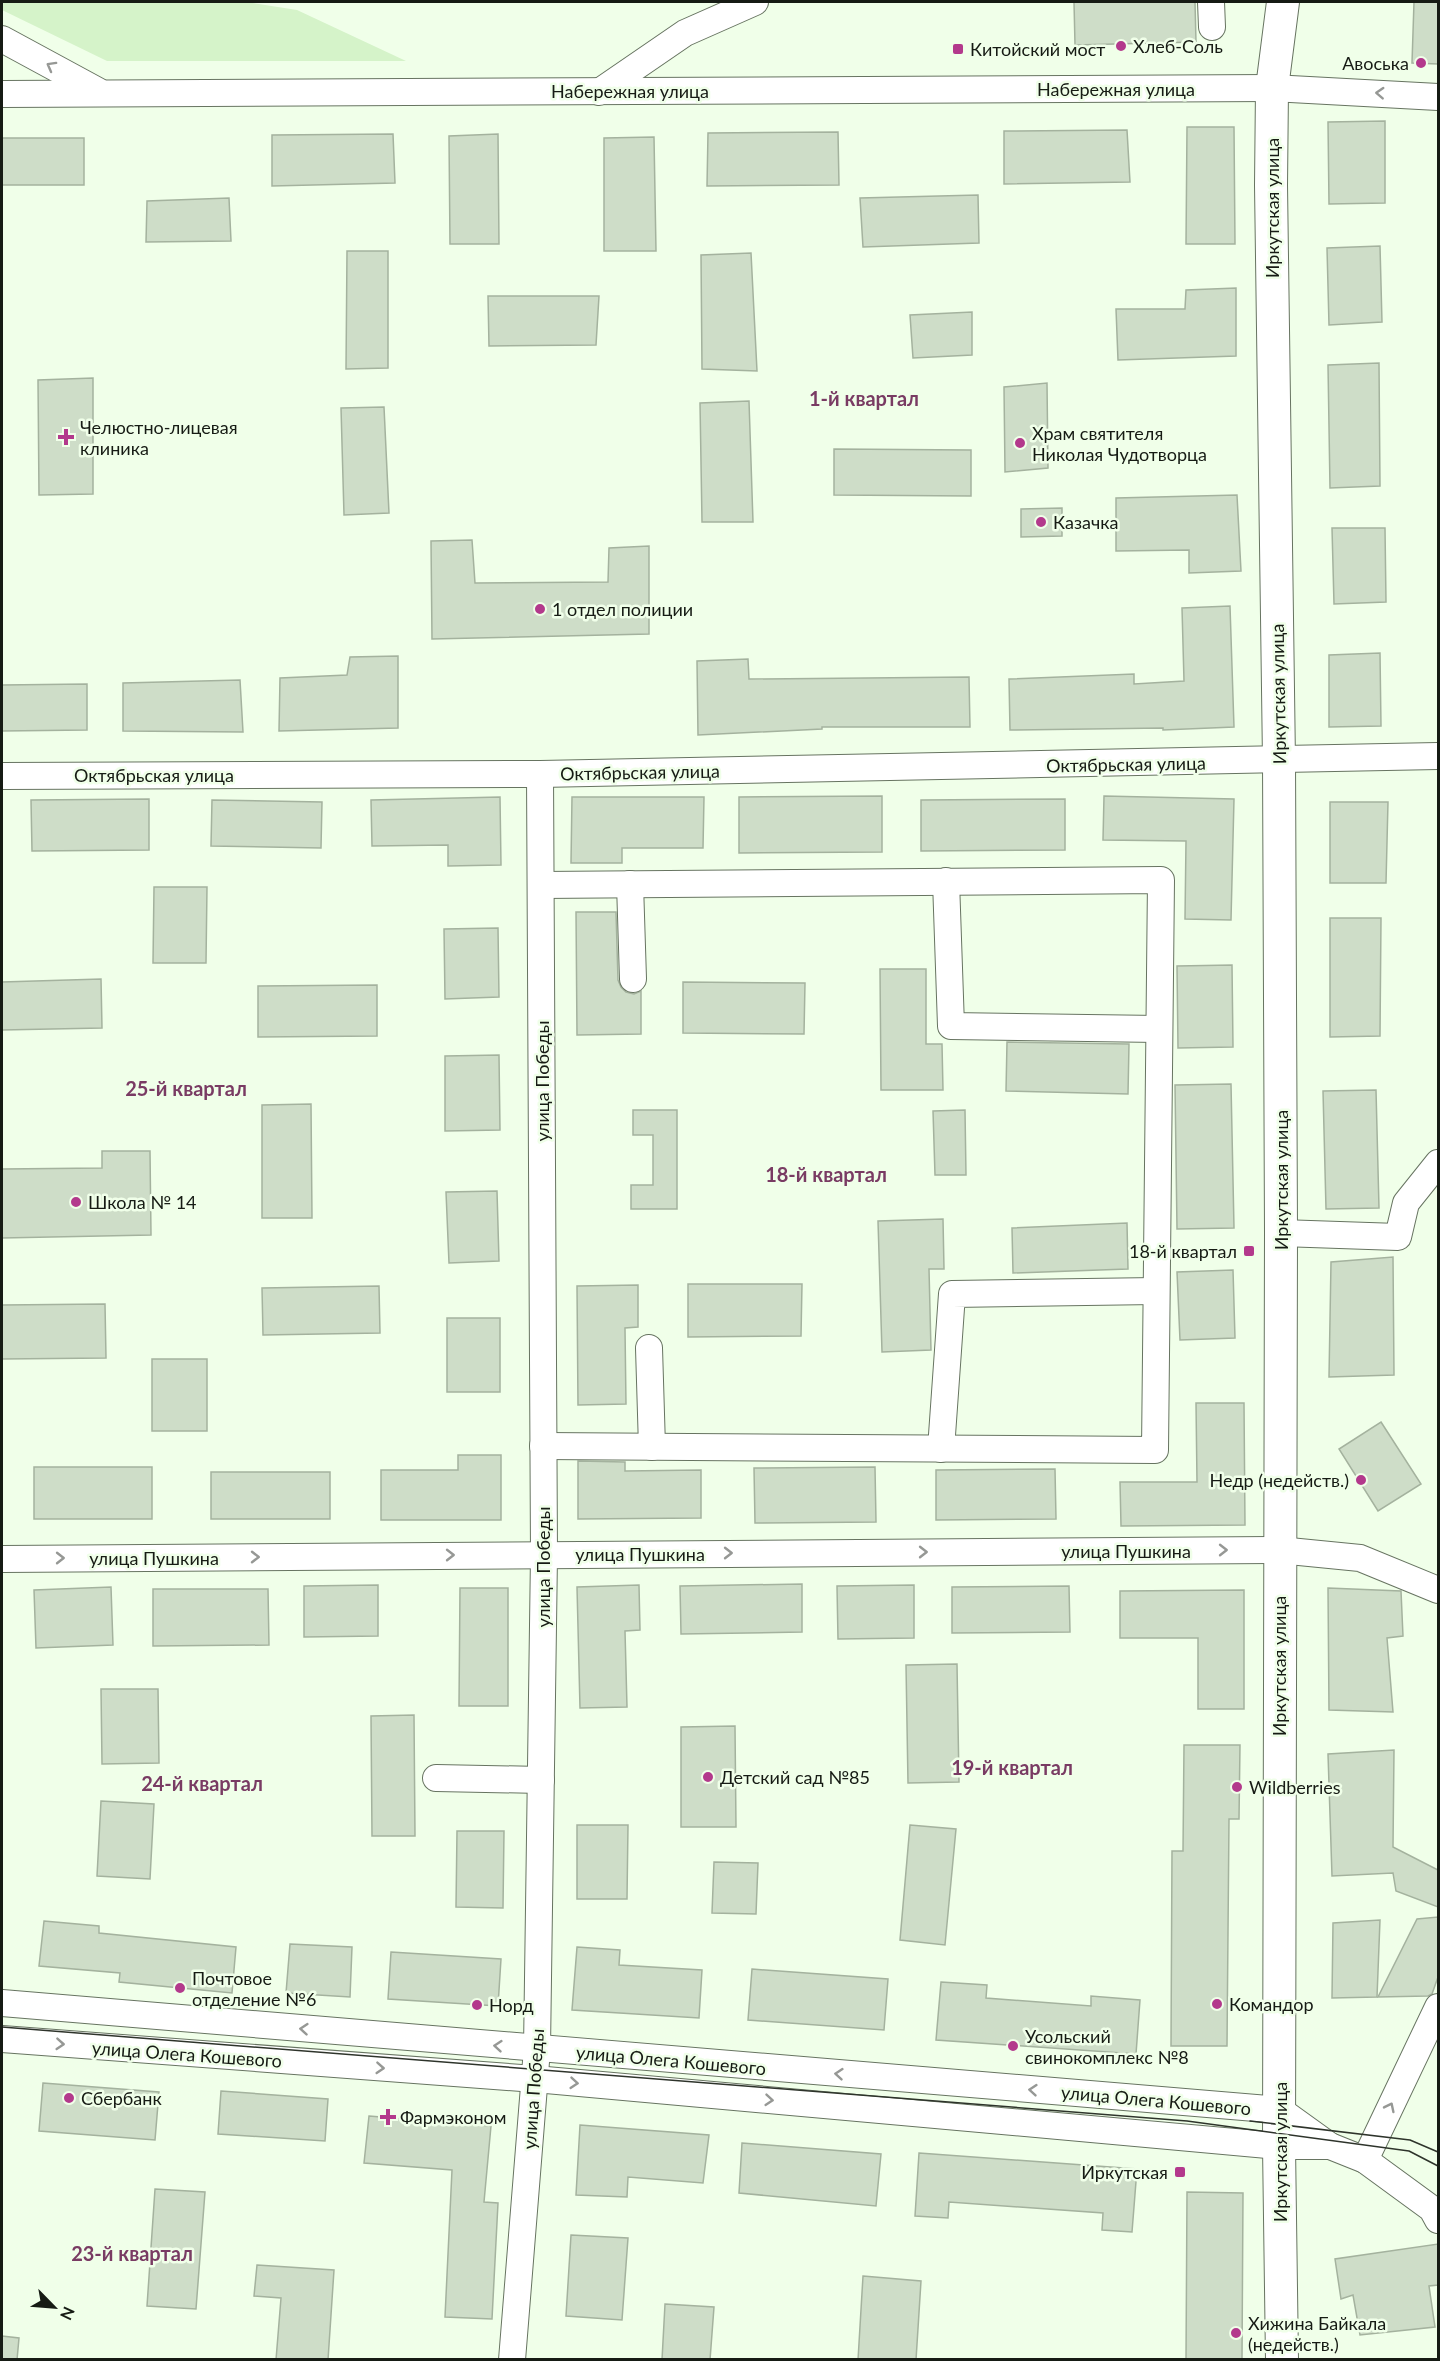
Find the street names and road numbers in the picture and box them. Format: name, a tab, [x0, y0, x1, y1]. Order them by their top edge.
street label: Набережная улица	[1037, 78, 1195, 100]
street label: Набережная улица	[551, 80, 709, 102]
street label: Иркутская улица	[1261, 138, 1283, 278]
street label: Иркутская улица	[1266, 624, 1290, 764]
street label: Октябрьская улица	[1046, 752, 1206, 776]
street label: Октябрьская улица	[560, 760, 720, 784]
street label: Октябрьская улица	[74, 764, 234, 786]
street label: улица Победы	[531, 1020, 553, 1142]
street label: Иркутская улица	[1270, 1110, 1292, 1250]
street label: улица Победы	[532, 1506, 554, 1628]
street label: улица Пушкина	[1061, 1540, 1191, 1562]
street label: улица Пушкина	[575, 1543, 705, 1565]
street label: улица Пушкина	[89, 1547, 219, 1569]
street label: Иркутская улица	[1268, 1596, 1290, 1736]
street label: улица Победы	[518, 2028, 548, 2150]
street label: улица Олега Кошевого	[91, 2036, 283, 2072]
street label: улица Олега Кошевого	[575, 2041, 767, 2079]
street label: улица Олега Кошевого	[1060, 2081, 1252, 2119]
street label: Иркутская улица	[1269, 2082, 1291, 2222]

